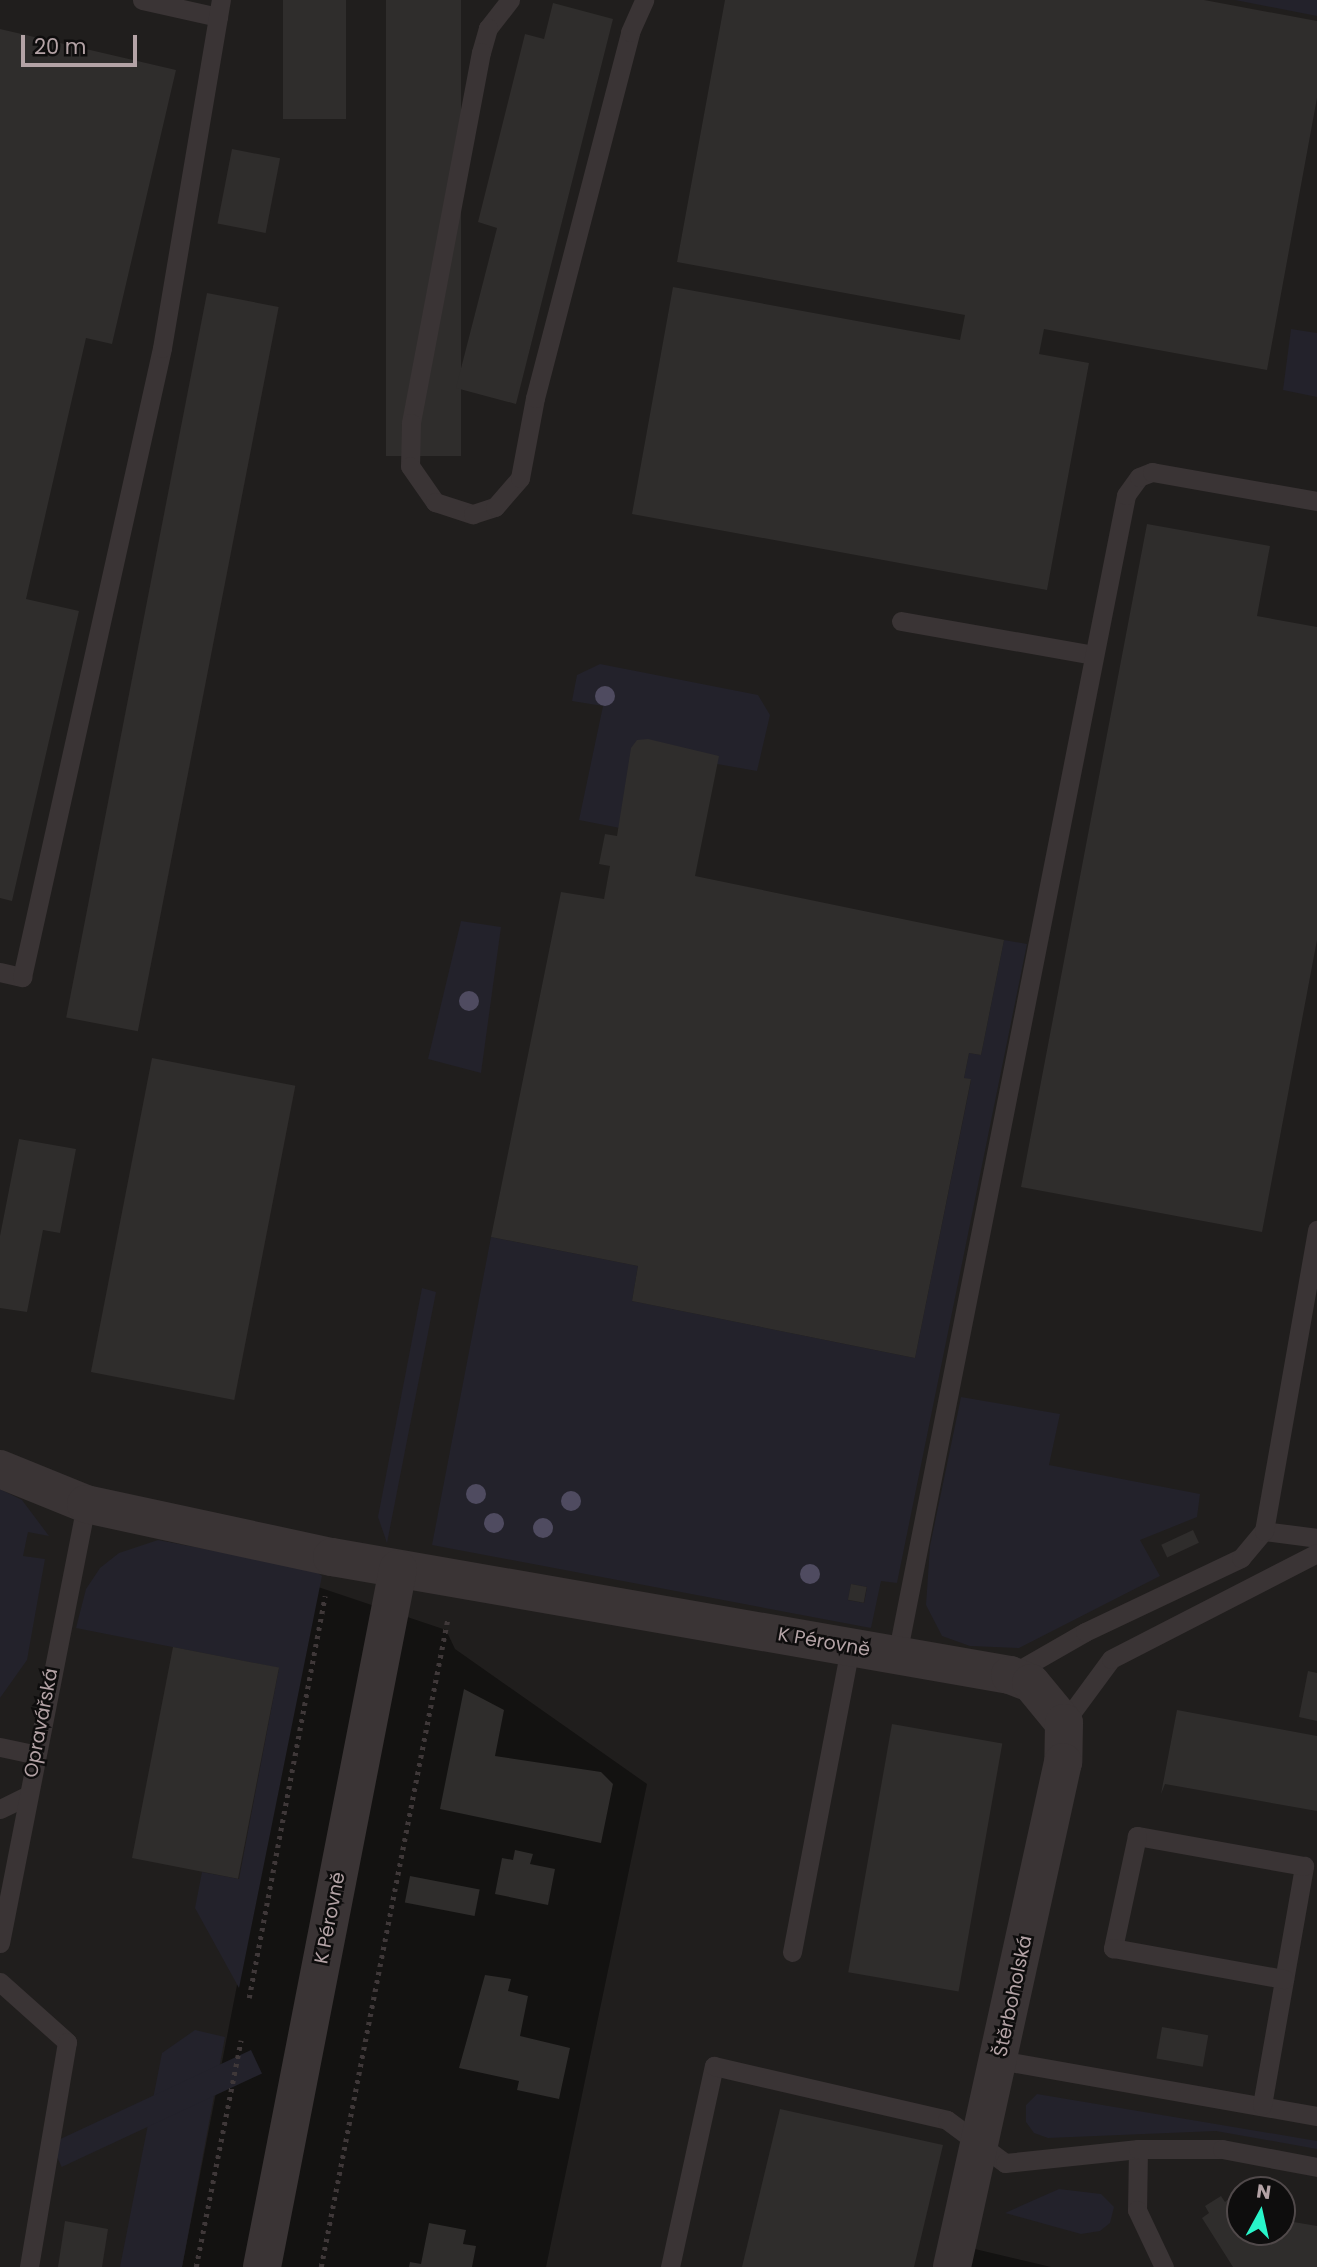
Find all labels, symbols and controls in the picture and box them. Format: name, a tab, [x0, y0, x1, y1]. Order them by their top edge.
scale bar	[24, 21, 140, 65]
text: 20 m	[34, 32, 87, 61]
street label: K Pérovně	[776, 1623, 872, 1661]
street label: Opravářská	[19, 1666, 63, 1780]
street label: K Pérovně	[310, 1870, 350, 1966]
street label: Štěrboholská	[989, 1933, 1037, 2059]
north arrow	[1226, 2176, 1296, 2246]
text: N	[1255, 2177, 1273, 2206]

